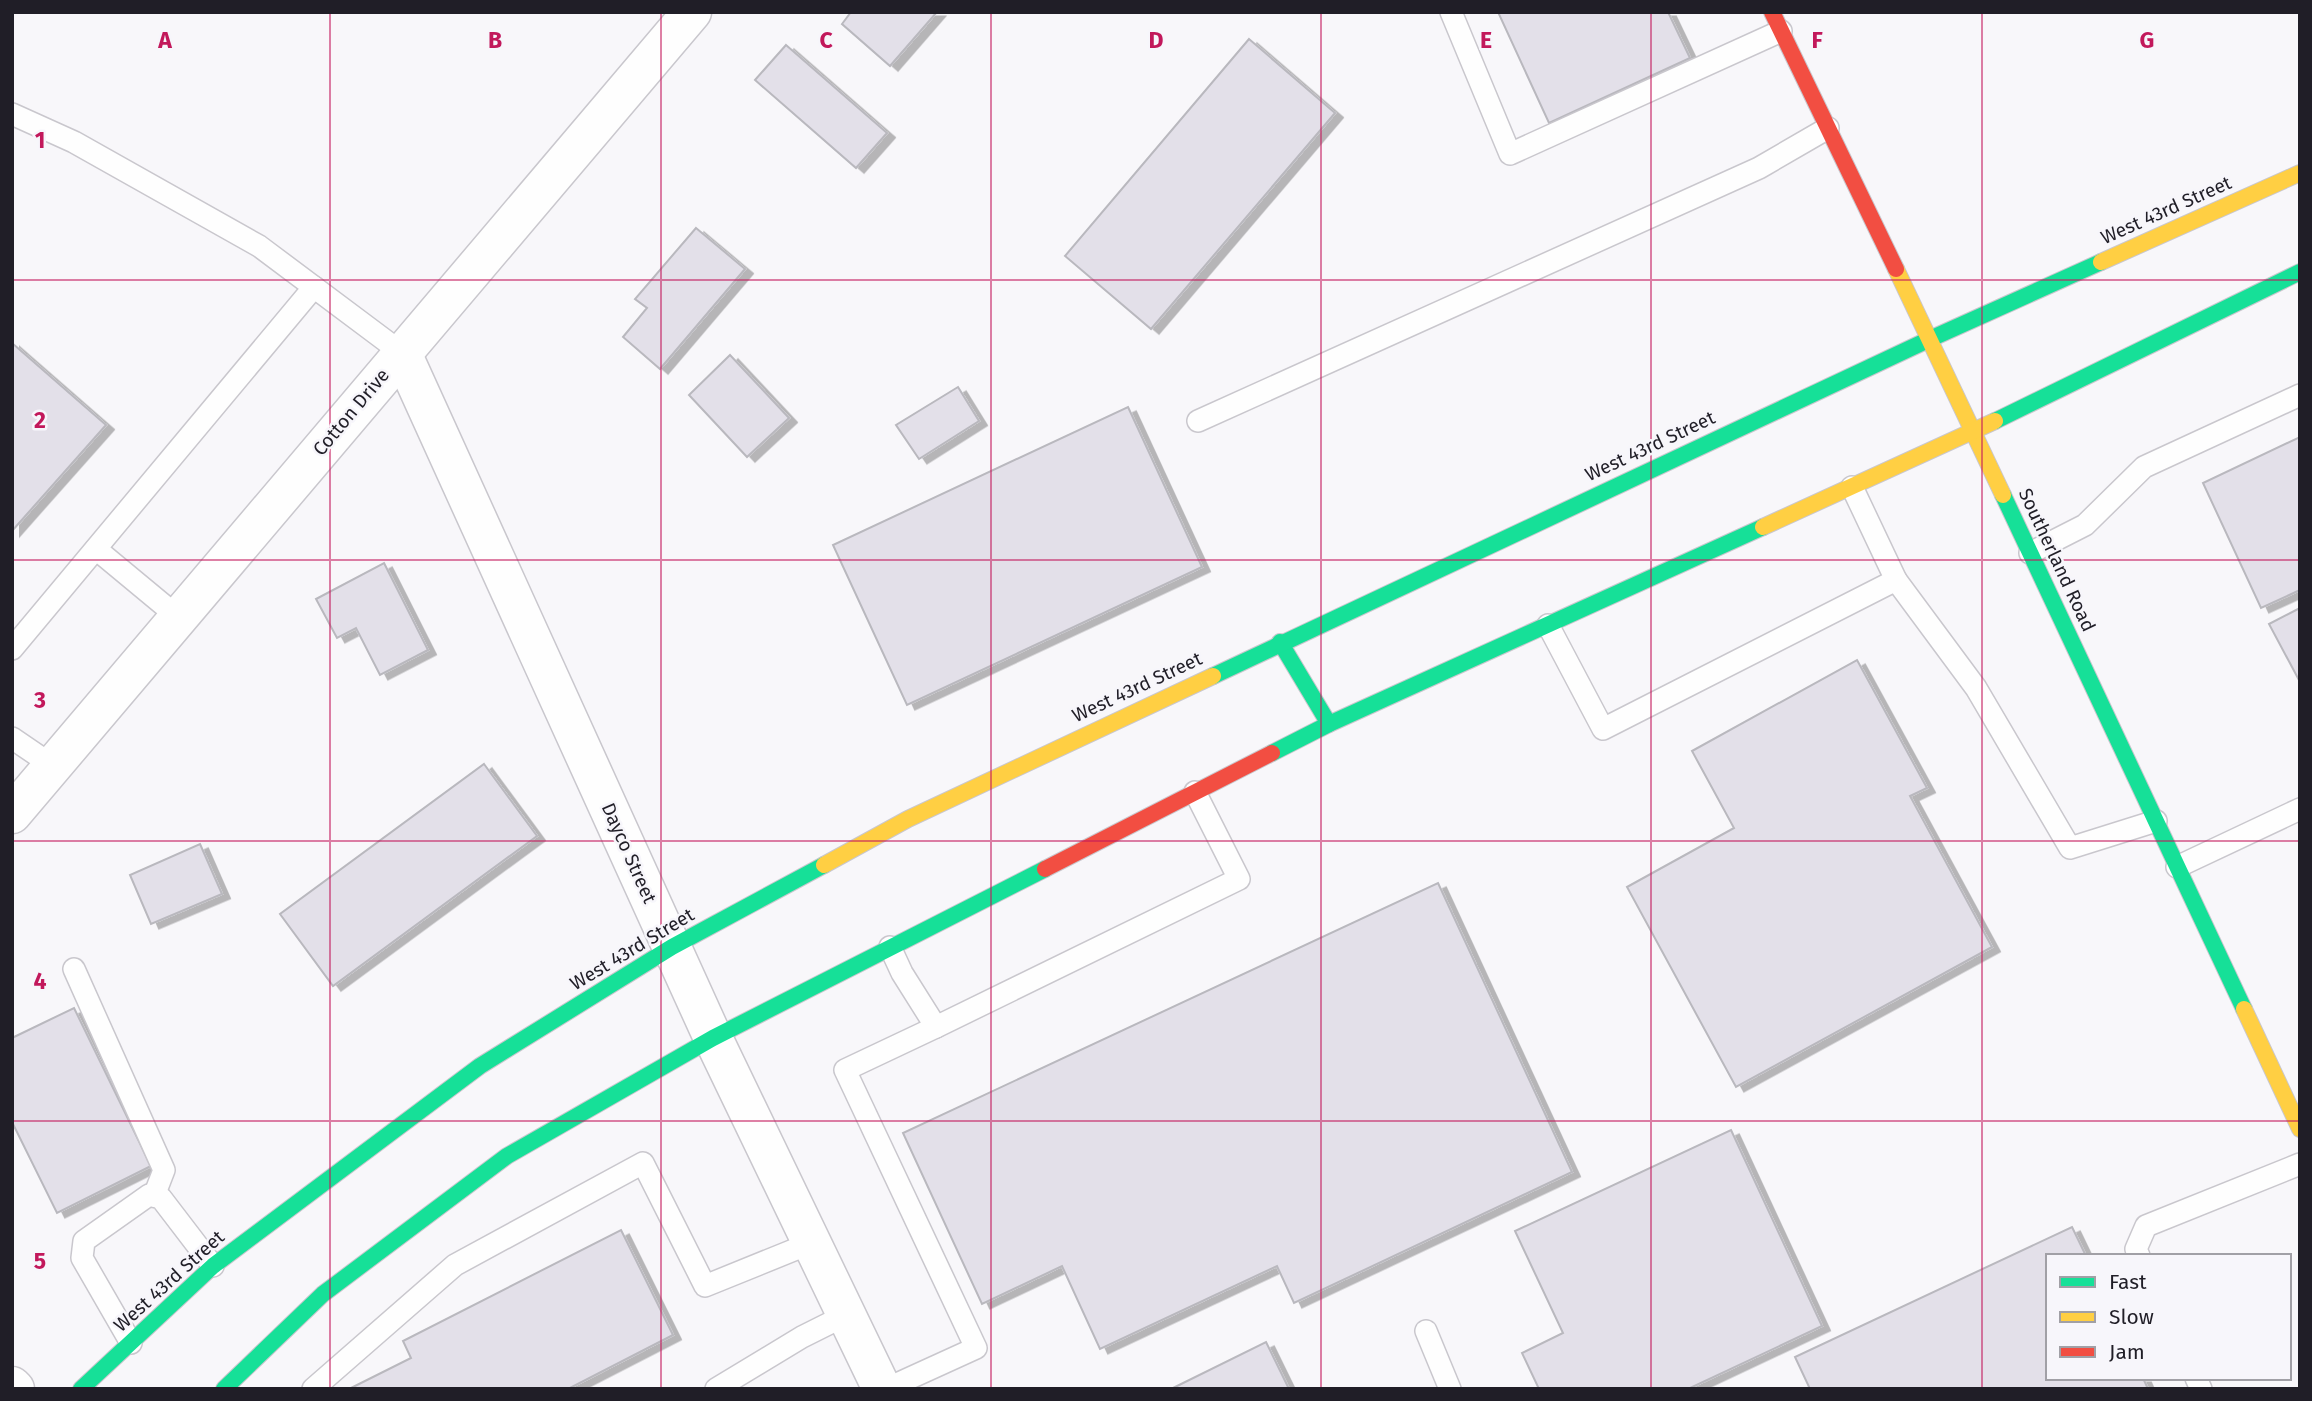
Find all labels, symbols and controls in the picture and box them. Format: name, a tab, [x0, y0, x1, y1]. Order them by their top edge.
text: A	[157, 26, 172, 54]
text: B	[488, 26, 502, 54]
text: C	[819, 26, 833, 54]
text: D	[1149, 26, 1164, 54]
text: E	[1480, 26, 1492, 54]
text: F	[1811, 26, 1823, 54]
text: G	[2140, 26, 2154, 54]
text: 1	[35, 126, 45, 154]
street label: West 43rd Street	[2097, 171, 2235, 249]
street label: Cotton Drive	[308, 364, 394, 460]
text: 2	[34, 406, 46, 434]
street label: West 43rd Street	[1581, 406, 1719, 486]
street label: Southerland Road	[2014, 485, 2100, 635]
street label: West 43rd Street	[1068, 647, 1206, 727]
text: 3	[33, 686, 46, 714]
street label: Dayco Street	[597, 799, 661, 907]
street label: West 43rd Street	[566, 903, 698, 995]
text: 4	[34, 967, 47, 995]
street label: West 43rd Street	[109, 1225, 229, 1337]
text: 5	[34, 1247, 46, 1275]
legend	[2046, 1254, 2291, 1380]
text: Fast	[2109, 1269, 2147, 1295]
text: Slow	[2109, 1304, 2154, 1330]
text: Jam	[2109, 1339, 2145, 1365]

